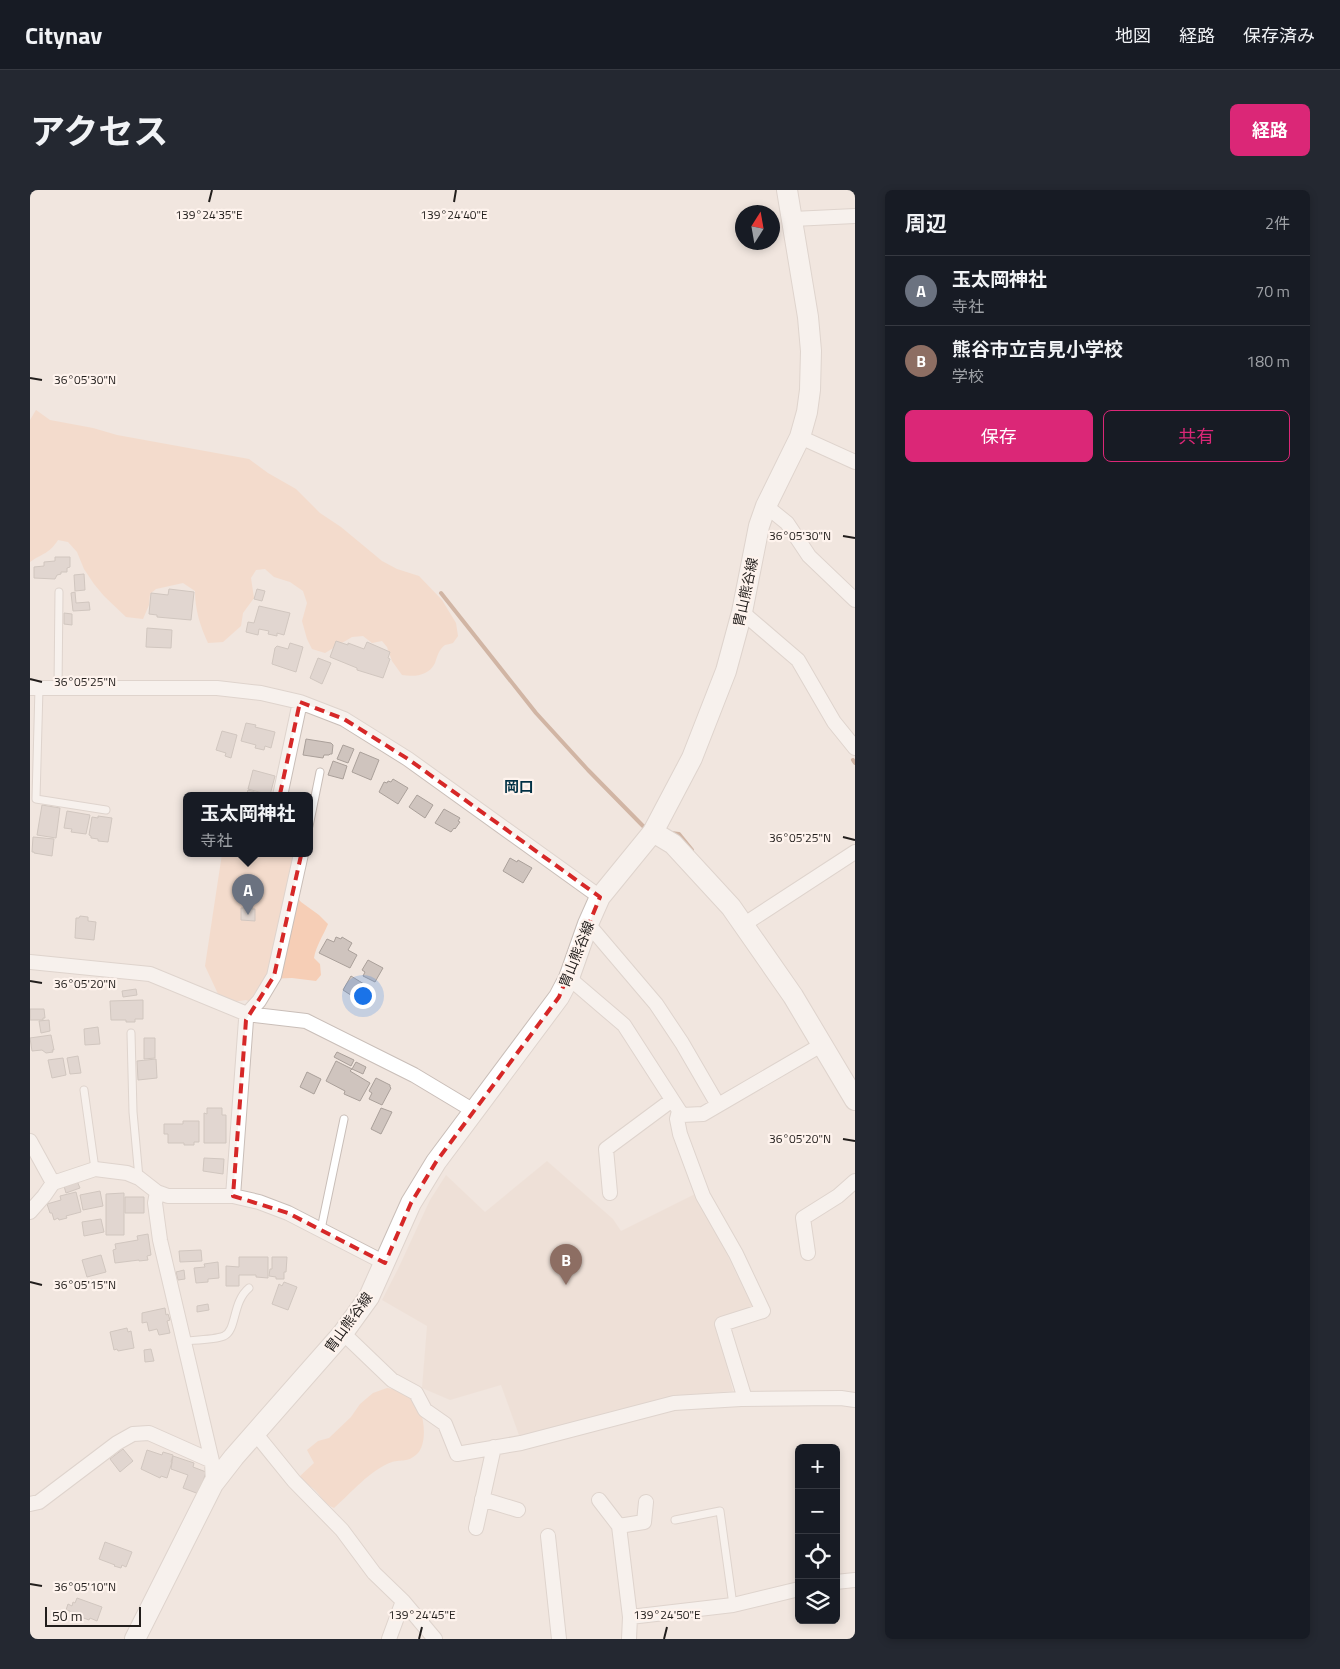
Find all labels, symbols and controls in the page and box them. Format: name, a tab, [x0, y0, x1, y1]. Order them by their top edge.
text: Citynav	[25, 17, 102, 53]
text: 地図	[1115, 22, 1151, 49]
text: 経路	[1179, 22, 1215, 49]
text: 保存済み	[1243, 22, 1315, 49]
text: アクセス	[30, 104, 168, 158]
button: 経路	[1230, 104, 1310, 156]
text: 139°24'35"E	[175, 205, 243, 224]
text: 139°24'40"E	[420, 205, 488, 224]
north arrow	[735, 205, 780, 250]
text: 周辺	[905, 207, 947, 239]
text: 2件	[1265, 211, 1290, 235]
text: 玉太岡神社	[952, 264, 1047, 293]
text: A	[916, 279, 926, 303]
text: 70 m	[1255, 279, 1290, 303]
text: 寺社	[952, 294, 984, 318]
text: 熊谷市立吉見小学校	[952, 334, 1123, 363]
text: B	[916, 349, 926, 373]
text: 180 m	[1246, 349, 1290, 373]
text: 学校	[952, 364, 984, 388]
text: 36°05'30"N	[54, 370, 116, 389]
button: 保存	[905, 410, 1093, 462]
button: 共有	[1103, 410, 1290, 462]
text: 36°05'30"N	[769, 526, 831, 545]
street label: 胄山熊谷線	[727, 556, 763, 628]
text: 36°05'25"N	[54, 672, 116, 691]
district label: 岡口	[504, 775, 534, 798]
popup	[183, 792, 313, 857]
text: 玉太岡神社	[200, 798, 296, 827]
text: 寺社	[200, 828, 233, 852]
text: 36°05'25"N	[769, 828, 831, 847]
pin: A	[232, 874, 264, 915]
street label: 胄山熊谷線	[553, 918, 599, 990]
text: 36°05'20"N	[54, 974, 116, 993]
your location	[350, 983, 376, 1009]
text: 36°05'20"N	[769, 1129, 831, 1148]
pin: B	[550, 1244, 582, 1285]
text: 36°05'15"N	[54, 1275, 116, 1294]
street label: 胄山熊谷線	[319, 1288, 377, 1356]
map controls	[795, 1444, 840, 1624]
button: +	[795, 1444, 840, 1489]
button: −	[795, 1489, 840, 1534]
button: locate	[795, 1534, 840, 1579]
text: 36°05'10"N	[54, 1577, 116, 1596]
button: layers	[795, 1579, 840, 1624]
scale bar	[45, 1604, 141, 1627]
text: 50 m	[52, 1605, 82, 1626]
text: 139°24'45"E	[388, 1605, 456, 1624]
text: 139°24'50"E	[633, 1605, 701, 1624]

